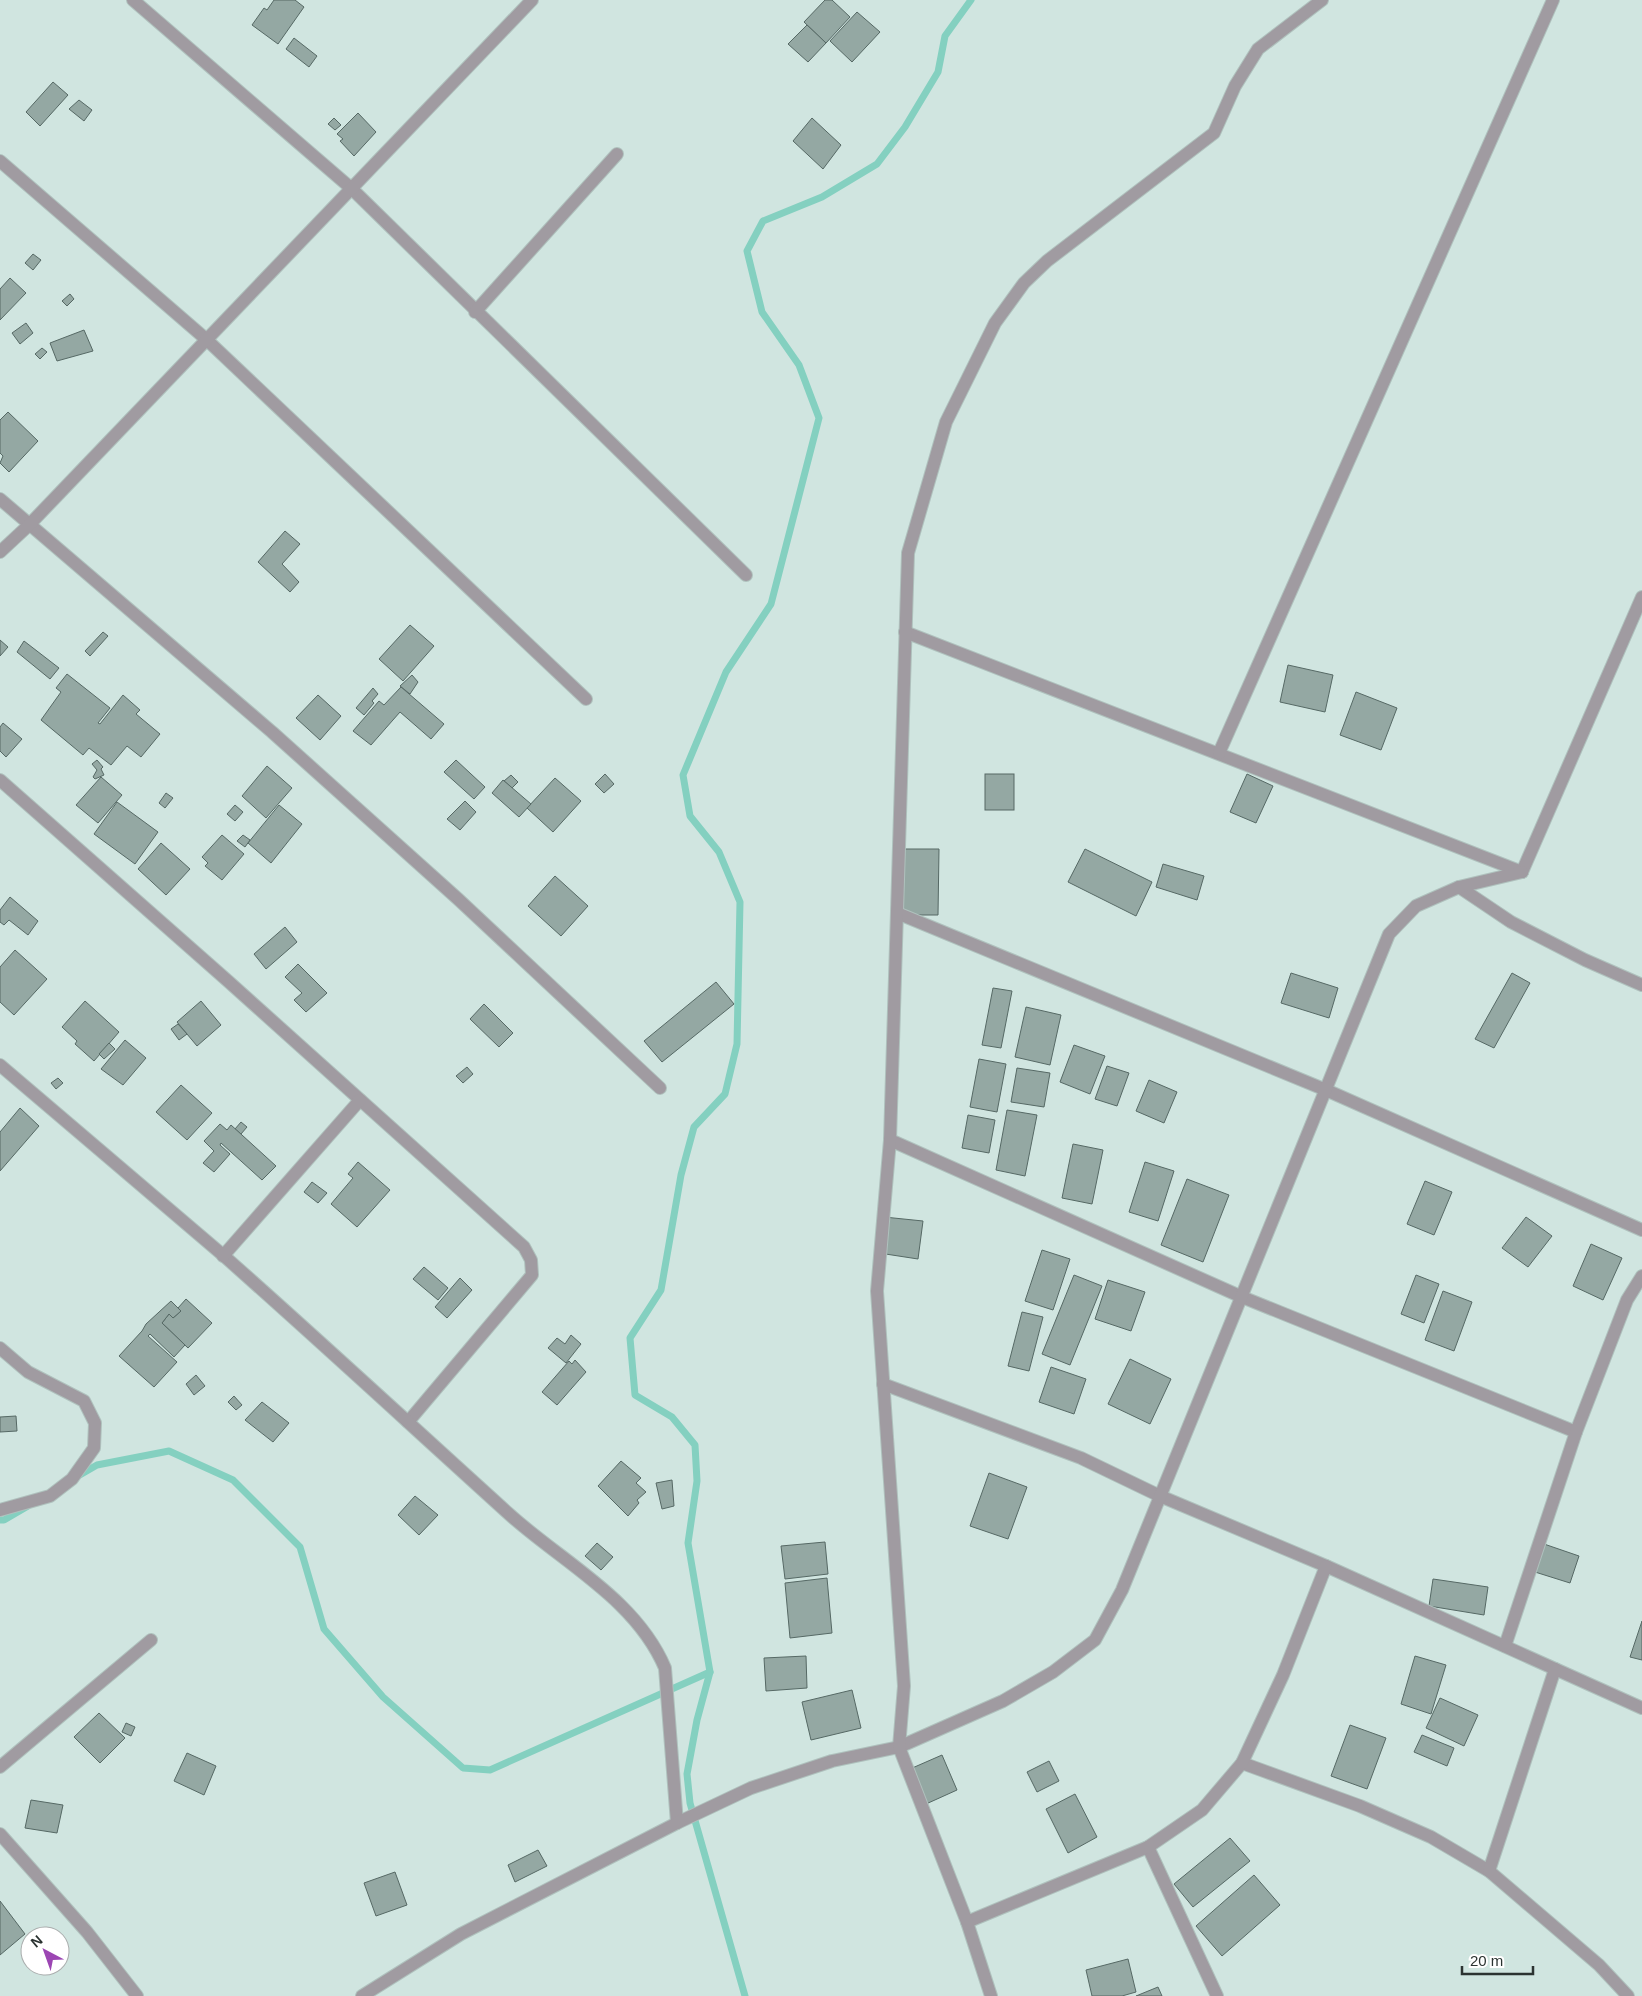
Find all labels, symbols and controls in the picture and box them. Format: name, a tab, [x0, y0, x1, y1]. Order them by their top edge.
north arrow	[20, 1926, 70, 1976]
text: N	[27, 1932, 46, 1951]
scale bar	[1462, 1944, 1533, 1976]
text: 20 m	[1470, 1952, 1503, 1969]

